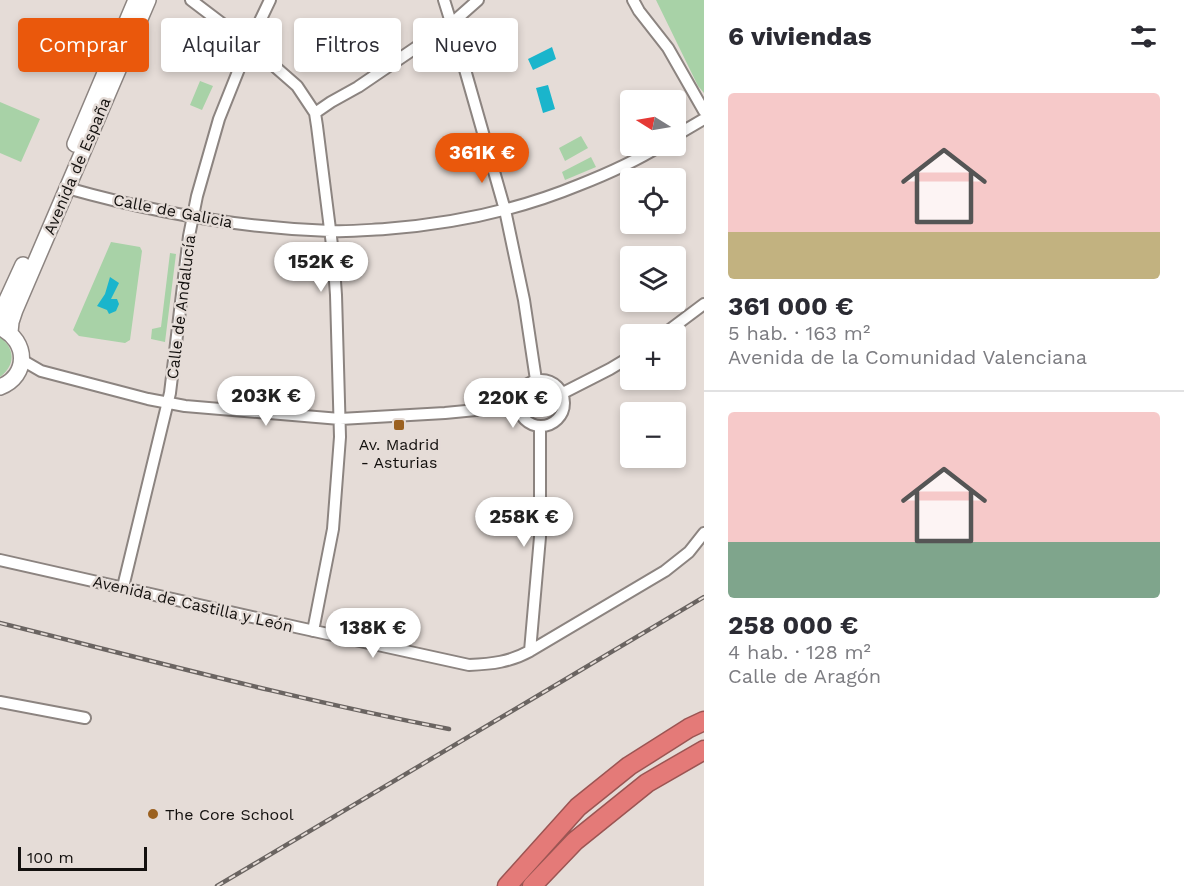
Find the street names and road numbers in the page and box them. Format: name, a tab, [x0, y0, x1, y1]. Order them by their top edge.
street label: Avenida de España	[39, 94, 115, 238]
street label: Calle de Galicia	[112, 190, 234, 232]
street label: Calle de Andalucía	[163, 234, 199, 380]
street label: Avenida de Castilla y León	[91, 572, 295, 636]

